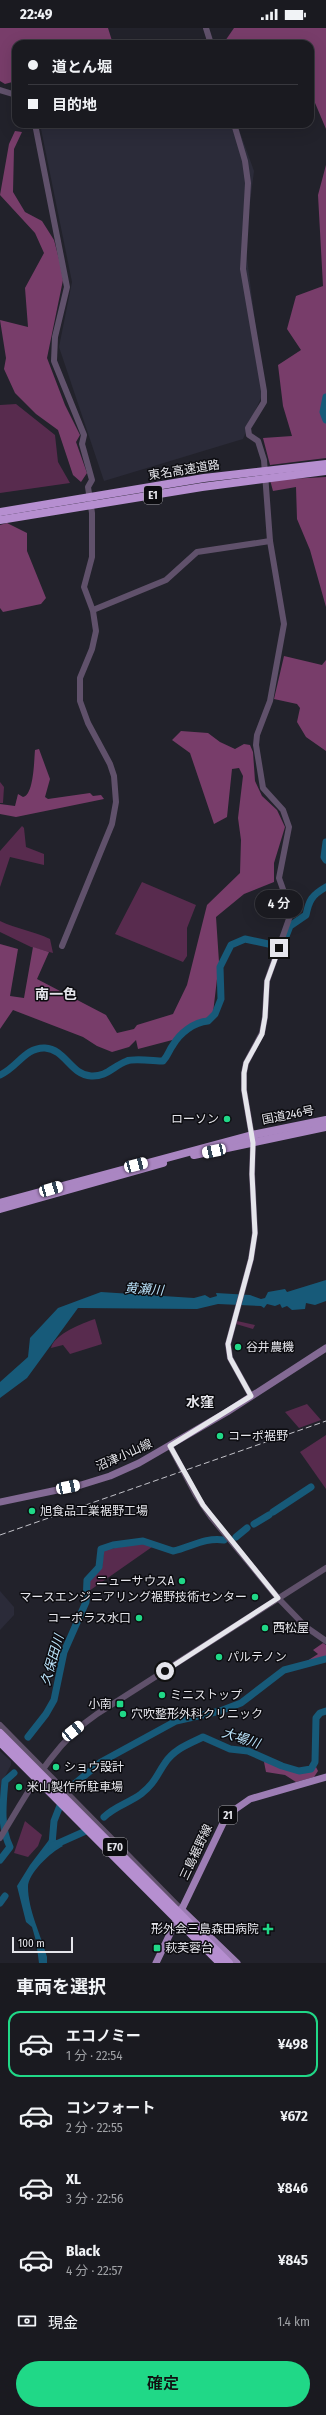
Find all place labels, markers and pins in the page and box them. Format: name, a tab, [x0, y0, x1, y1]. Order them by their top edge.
place label: ローソン	[171, 1112, 219, 1126]
marker: ローソン	[222, 1114, 232, 1124]
place label: 谷井農機	[246, 1340, 294, 1354]
marker: 谷井農機	[233, 1342, 243, 1352]
place label: コーポ裾野	[228, 1429, 288, 1443]
marker: コーポ裾野	[215, 1431, 225, 1441]
place label: 旭食品工業裾野工場	[40, 1504, 148, 1518]
marker: 旭食品工業裾野工場	[27, 1506, 37, 1516]
place label: ニューサウスA	[96, 1574, 175, 1588]
marker: ニューサウスA	[177, 1576, 187, 1586]
place label: マースエンジニアリング裾野技術センター	[20, 1590, 247, 1604]
marker: マースエンジニアリング裾野技術センター	[250, 1592, 260, 1602]
place label: コーポラス水口	[47, 1611, 131, 1625]
marker: コーポラス水口	[134, 1613, 144, 1623]
place label: 西松屋	[273, 1621, 309, 1635]
marker: 西松屋	[260, 1623, 270, 1633]
place label: パルテノン	[227, 1650, 287, 1664]
marker: パルテノン	[214, 1652, 224, 1662]
place label: ミニストップ	[170, 1688, 242, 1702]
marker: ミニストップ	[157, 1690, 167, 1700]
place label: 小南	[88, 1697, 112, 1711]
marker: 小南	[115, 1699, 125, 1709]
place label: 穴吹整形外科クリニック	[131, 1707, 263, 1721]
marker: 穴吹整形外科クリニック	[118, 1709, 128, 1719]
place label: ショウ設計	[64, 1760, 124, 1774]
marker: ショウ設計	[51, 1762, 61, 1772]
place label: 米山製作所駐車場	[27, 1780, 123, 1794]
marker: 米山製作所駐車場	[14, 1782, 24, 1792]
place label: 形外会三島森田病院	[151, 1922, 259, 1936]
marker: 形外会三島森田病院	[262, 1923, 274, 1935]
place label: 萩芙蓉台	[165, 1941, 213, 1955]
marker: 萩芙蓉台	[152, 1943, 162, 1953]

